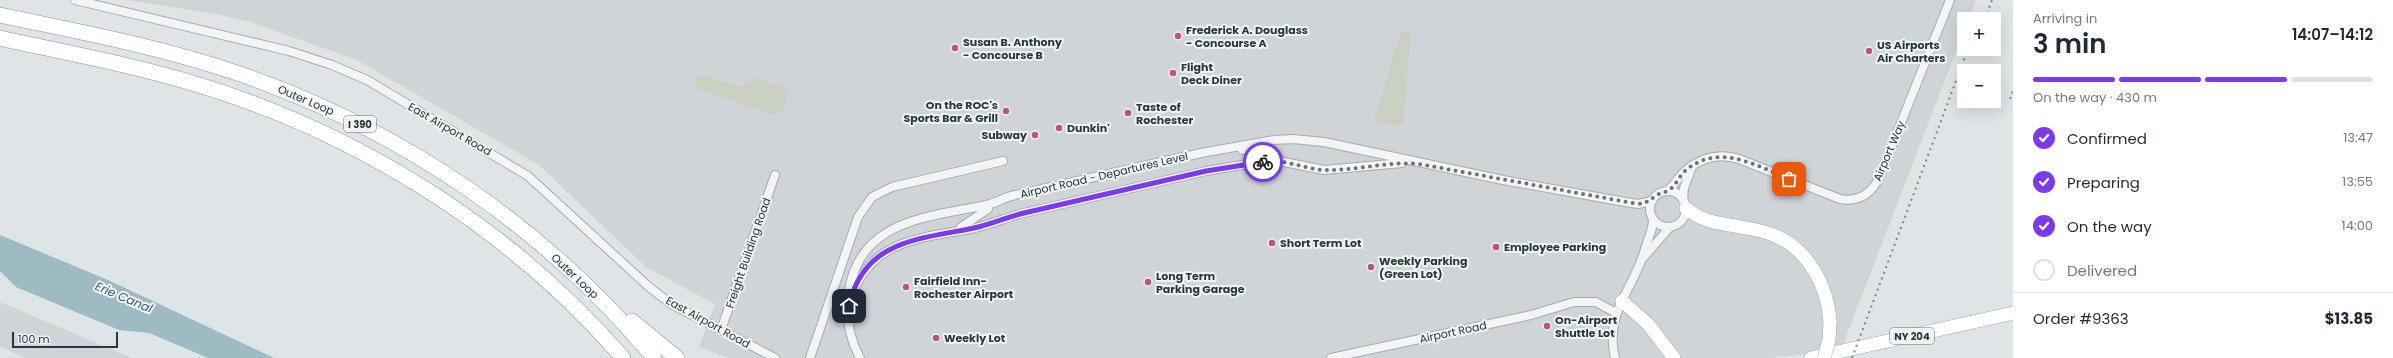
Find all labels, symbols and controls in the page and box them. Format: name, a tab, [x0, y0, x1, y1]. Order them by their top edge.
text: Arriving in	[2033, 9, 2097, 28]
map controls	[1957, 12, 2001, 108]
button: +	[1957, 12, 2001, 56]
place label: Frederick A. Douglass - Concourse A	[1186, 22, 1308, 51]
text: 14:07–14:12	[2292, 24, 2373, 45]
text: 3 min	[2033, 26, 2106, 62]
marker: Frederick A. Douglass - Concourse A	[1173, 31, 1183, 41]
place label: Susan B. Anthony - Concourse B	[963, 34, 1062, 63]
place label: US Airports Air Charters	[1877, 37, 1945, 66]
marker: Susan B. Anthony - Concourse B	[950, 43, 960, 53]
marker: US Airports Air Charters	[1864, 46, 1874, 56]
place label: Flight Deck Diner	[1181, 59, 1242, 88]
button: −	[1957, 64, 2001, 108]
marker: Flight Deck Diner	[1168, 68, 1178, 78]
street label: Outer Loop	[275, 81, 337, 119]
text: On the way · 430 m	[2033, 88, 2157, 107]
place label: On the ROC's Sports Bar & Grill	[903, 97, 998, 126]
street label: East Airport Road	[405, 99, 495, 159]
place label: Taste of Rochester	[1136, 99, 1193, 128]
marker: On the ROC's Sports Bar & Grill	[1001, 106, 1011, 116]
marker: Taste of Rochester	[1123, 108, 1133, 118]
road number: I 390	[344, 116, 376, 132]
street label: Airport Way	[1869, 118, 1909, 184]
place label: Dunkin'	[1067, 120, 1110, 136]
marker: Dunkin'	[1054, 123, 1064, 133]
place label: Subway	[981, 127, 1027, 143]
icon: check	[2033, 127, 2055, 149]
text: Confirmed	[2067, 128, 2147, 149]
text: 13:47	[2343, 128, 2373, 147]
marker: Subway	[1030, 130, 1040, 140]
courier	[1243, 142, 1283, 182]
street label: Airport Road - Departures Level	[1019, 148, 1189, 202]
icon: bike	[1252, 151, 1274, 173]
pin	[1772, 162, 1806, 196]
icon: bag	[1778, 168, 1800, 190]
icon: check	[2033, 171, 2055, 193]
text: Preparing	[2067, 172, 2140, 193]
text: 13:55	[2342, 172, 2373, 191]
street label: Freight Building Road	[722, 196, 774, 310]
icon: check	[2033, 215, 2055, 237]
text: On the way	[2067, 216, 2152, 237]
text: 14:00	[2342, 216, 2373, 235]
place label: Short Term Lot	[1280, 235, 1362, 251]
marker: Short Term Lot	[1267, 238, 1277, 248]
place label: Employee Parking	[1504, 239, 1606, 255]
marker: Employee Parking	[1491, 242, 1501, 252]
street label: Outer Loop	[548, 250, 602, 302]
place label: Weekly Parking (Green Lot)	[1379, 253, 1467, 282]
text: Delivered	[2067, 260, 2137, 281]
marker: Weekly Parking (Green Lot)	[1366, 262, 1376, 272]
place label: Long Term Parking Garage	[1156, 268, 1245, 297]
place label: Fairfield Inn- Rochester Airport	[914, 273, 1014, 302]
water label: Erie Canal	[93, 277, 155, 317]
marker: Long Term Parking Garage	[1143, 277, 1153, 287]
marker: Fairfield Inn- Rochester Airport	[901, 282, 911, 292]
pin	[832, 289, 866, 323]
street label: East Airport Road	[663, 292, 753, 352]
icon: home	[838, 295, 860, 317]
text: Order #9363	[2033, 308, 2129, 329]
text: $13.85	[2325, 308, 2373, 329]
place label: On-Airport Shuttle Lot	[1555, 312, 1618, 341]
street label: Airport Road	[1418, 317, 1488, 347]
marker: On-Airport Shuttle Lot	[1542, 321, 1552, 331]
road number: NY 204	[1890, 328, 1934, 344]
scale bar	[12, 330, 118, 349]
place label: Weekly Lot	[944, 330, 1006, 346]
text: 100 m	[18, 331, 50, 347]
marker: Weekly Lot	[931, 333, 941, 343]

